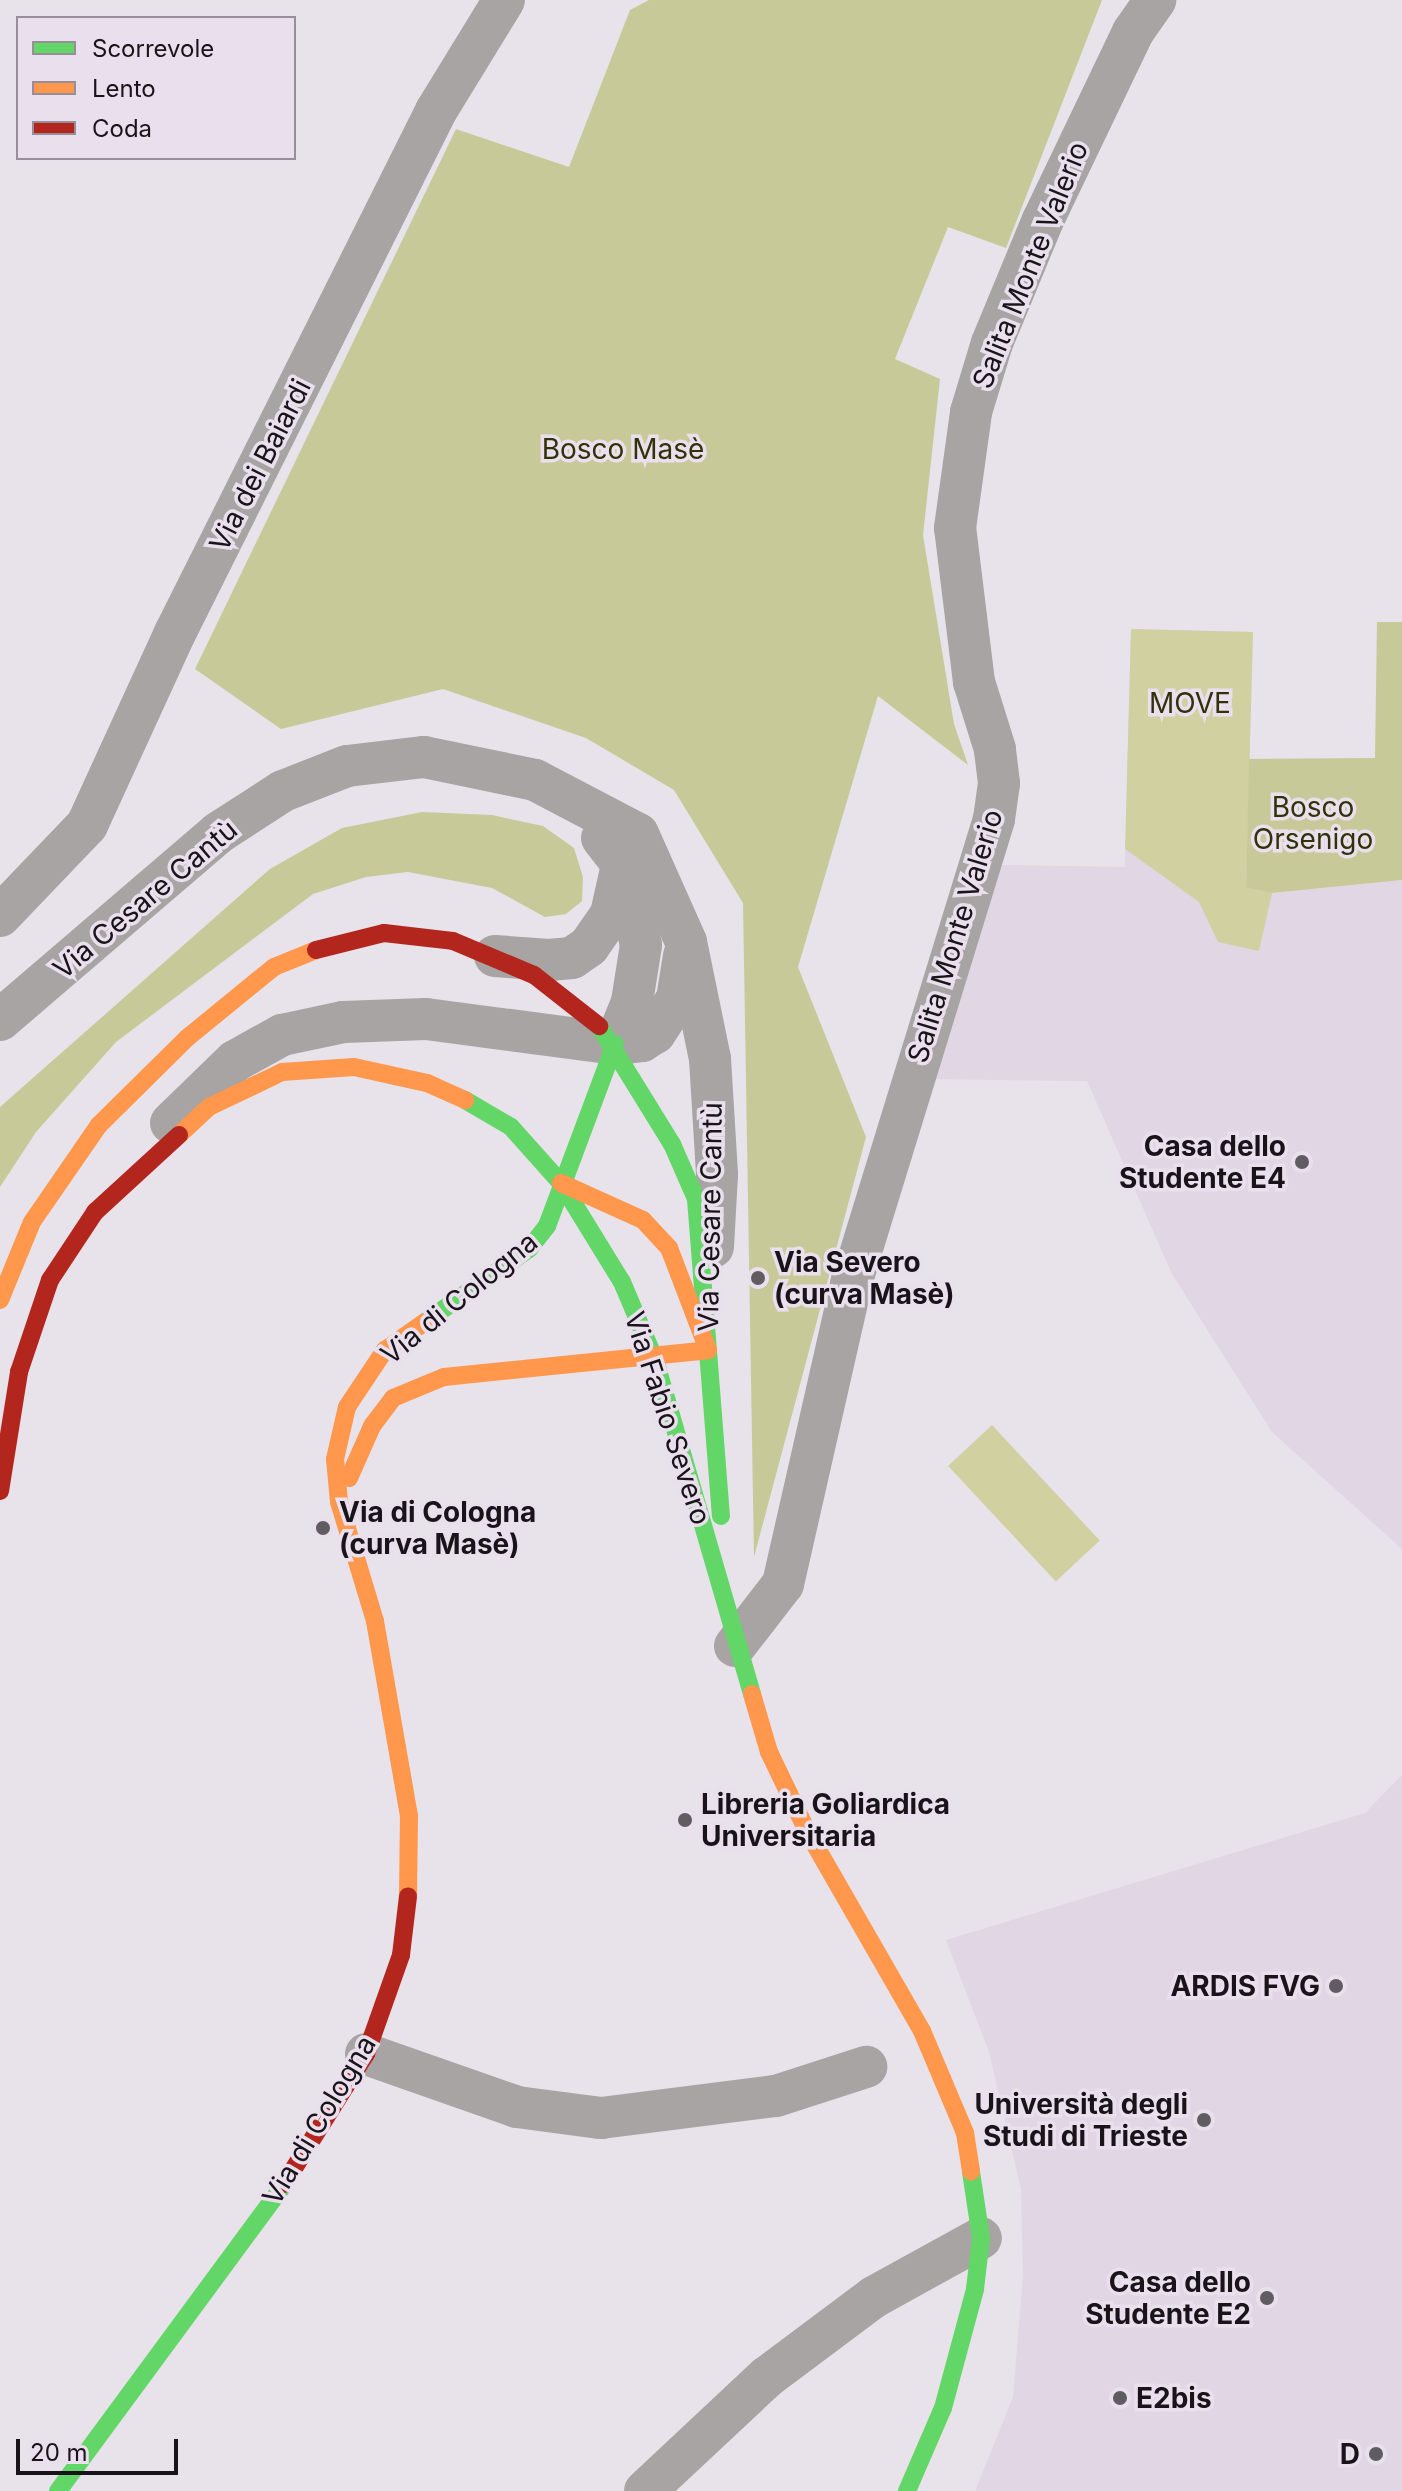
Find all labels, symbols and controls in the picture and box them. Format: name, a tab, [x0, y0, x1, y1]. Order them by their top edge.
legend	[16, 16, 296, 160]
text: Scorrevole	[92, 34, 214, 63]
text: Lento	[92, 74, 156, 103]
text: Coda	[92, 114, 152, 143]
street label: Salita Monte Valerio	[965, 137, 1095, 393]
street label: Via dei Baiardi	[202, 373, 318, 557]
park label: Bosco Masè	[542, 432, 704, 466]
park label: MOVE	[1149, 686, 1231, 720]
park label: Bosco Orsenigo	[1253, 790, 1373, 856]
street label: Salita Monte Valerio	[900, 805, 1010, 1067]
street label: Via Cesare Cantù	[46, 812, 244, 986]
street label: Via Cesare Cantù	[691, 1102, 729, 1332]
place label: Casa dello Studente E4	[1119, 1129, 1286, 1195]
marker: Casa dello Studente E4	[1293, 1153, 1311, 1171]
street label: Via di Cologna	[374, 1225, 544, 1371]
place label: Via Severo (curva Masè)	[774, 1245, 954, 1311]
marker: Via Severo (curva Masè)	[749, 1269, 767, 1287]
street label: Via Fabio Severo	[618, 1307, 718, 1529]
place label: Via di Cologna (curva Masè)	[339, 1495, 536, 1561]
marker: Via di Cologna (curva Masè)	[314, 1519, 332, 1537]
place label: Libreria Goliardica Universitaria	[701, 1787, 950, 1853]
marker: Libreria Goliardica Universitaria	[676, 1811, 694, 1829]
place label: ARDIS FVG	[1170, 1969, 1320, 2003]
marker: ARDIS FVG	[1327, 1977, 1345, 1995]
street label: Via di Cologna	[255, 2029, 383, 2211]
place label: Università degli Studi di Trieste	[974, 2087, 1188, 2153]
marker: Università degli Studi di Trieste	[1195, 2111, 1213, 2129]
place label: Casa dello Studente E2	[1085, 2265, 1251, 2331]
marker: Casa dello Studente E2	[1258, 2289, 1276, 2307]
place label: E2bis	[1136, 2381, 1212, 2415]
marker: E2bis	[1111, 2389, 1129, 2407]
scale bar	[20, 2423, 182, 2473]
place label: D	[1340, 2437, 1360, 2471]
text: 20 m	[30, 2438, 88, 2467]
marker: D	[1367, 2445, 1385, 2463]

